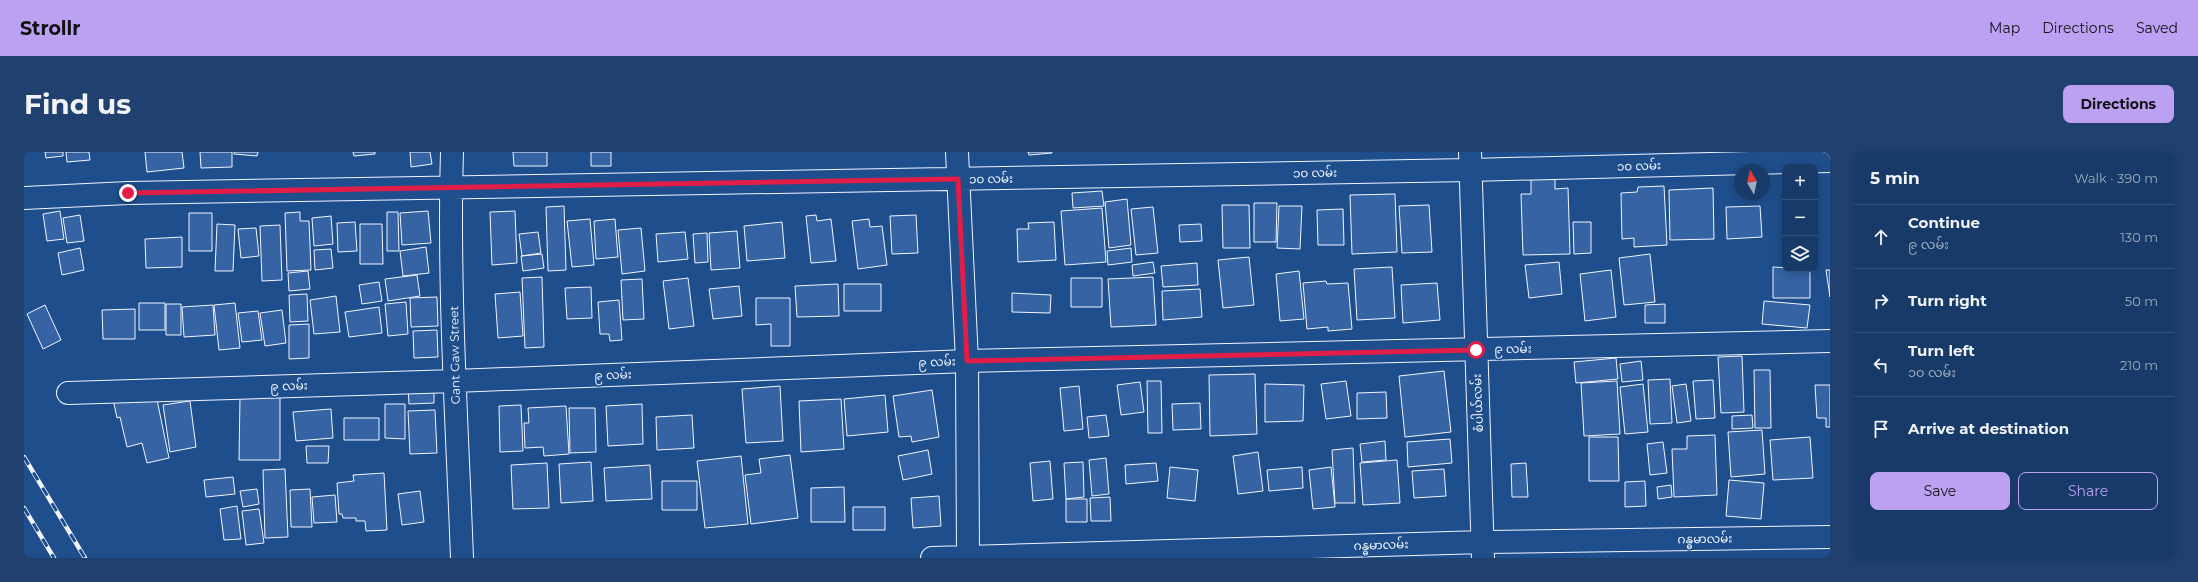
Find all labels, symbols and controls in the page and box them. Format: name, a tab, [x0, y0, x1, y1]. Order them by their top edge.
text: Strollr	[20, 17, 81, 40]
text: Map	[1989, 19, 2020, 37]
text: Directions	[2042, 19, 2114, 37]
text: Saved	[2136, 19, 2178, 37]
button: Directions	[2063, 85, 2174, 123]
text: Find us	[24, 87, 131, 121]
street label: ၁၀ လမ်း	[1617, 156, 1661, 174]
street label: ၁၀ လမ်း	[1293, 164, 1337, 180]
north arrow	[1734, 164, 1770, 200]
map controls	[1782, 164, 1818, 272]
button: +	[1782, 164, 1818, 200]
text: 5 min	[1870, 168, 1920, 188]
street label: ၁၀ လမ်း	[969, 170, 1013, 186]
text: Walk · 390 m	[2074, 170, 2158, 186]
route end	[119, 184, 137, 202]
button: −	[1782, 200, 1818, 236]
text: Continue	[1908, 213, 1980, 232]
icon: ahead	[1870, 226, 1892, 248]
text: 130 m	[2120, 229, 2158, 245]
button: layers	[1782, 236, 1818, 272]
text: ၉ လမ်း	[1908, 236, 1949, 252]
icon: right	[1870, 290, 1892, 312]
text: Turn right	[1908, 291, 1987, 310]
text: 50 m	[2125, 293, 2158, 309]
street label: Gant Gaw Street	[446, 305, 463, 404]
street label: ၉ လမ်း	[1494, 340, 1532, 359]
route start	[1467, 341, 1485, 359]
text: Turn left	[1908, 341, 1975, 360]
street label: ၉ လမ်း	[918, 352, 956, 373]
icon: left	[1870, 354, 1892, 376]
text: 210 m	[2120, 357, 2158, 373]
text: ၁၀ လမ်း	[1908, 364, 1956, 380]
street label: ၉ လမ်း	[594, 365, 632, 386]
street label: စံပါယ်လမ်း	[1468, 373, 1486, 433]
street label: ၉ လမ်း	[270, 376, 308, 397]
icon: arrive	[1870, 418, 1892, 440]
text: Arrive at destination	[1908, 419, 2069, 438]
button: Save	[1870, 472, 2010, 510]
button: Share	[2018, 472, 2158, 510]
street label: ဂန္ဓမာလမ်း	[1677, 530, 1733, 550]
street label: ဂန္ဓမာလမ်း	[1353, 535, 1409, 556]

